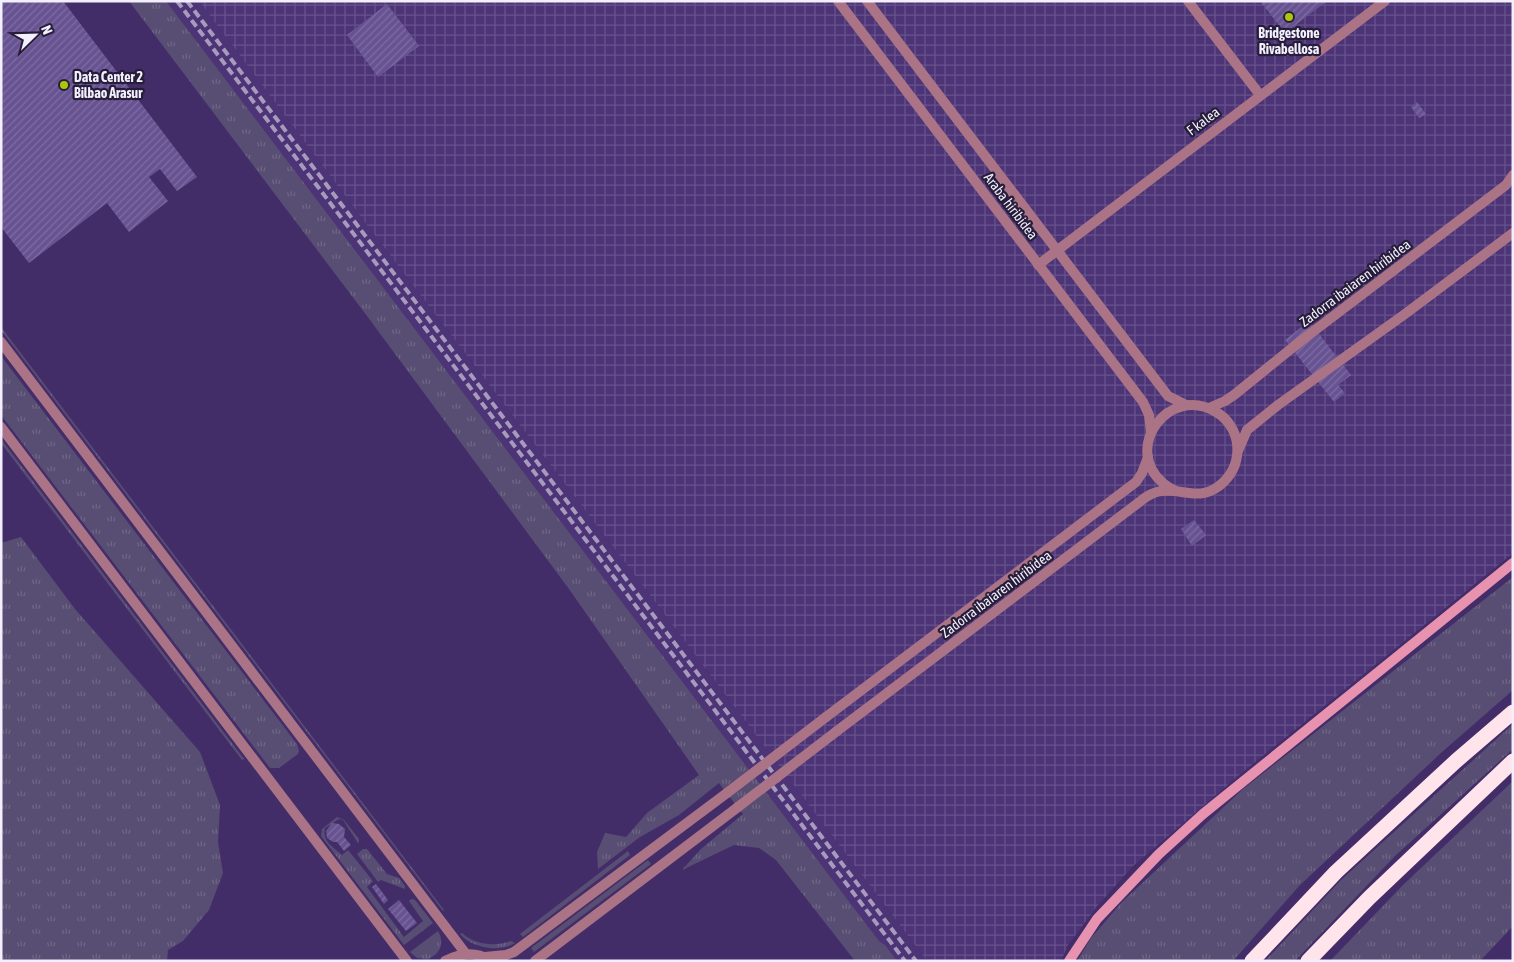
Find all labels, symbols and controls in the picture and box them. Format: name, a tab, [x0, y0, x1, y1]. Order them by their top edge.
north arrow	[10, 10, 60, 60]
marker: Bridgestone Rivabellosa	[1283, 11, 1295, 23]
text: N	[38, 23, 56, 37]
place label: Bridgestone Rivabellosa	[1258, 25, 1320, 57]
place label: Data Center 2 Bilbao Arasur	[74, 69, 144, 101]
marker: Data Center 2 Bilbao Arasur	[58, 79, 70, 91]
street label: F kalea	[1184, 104, 1222, 138]
street label: Araba hiribidea	[981, 170, 1041, 242]
street label: Zadorra ibaiaren hiribidea	[1296, 236, 1414, 330]
street label: Zadorra ibaiaren hiribidea	[937, 547, 1055, 641]

